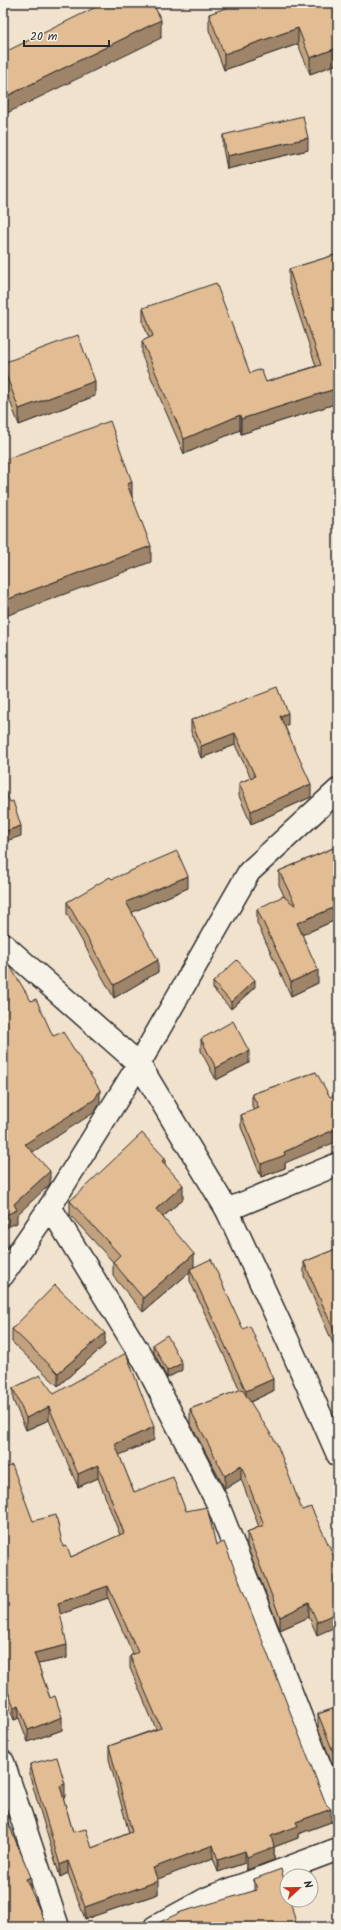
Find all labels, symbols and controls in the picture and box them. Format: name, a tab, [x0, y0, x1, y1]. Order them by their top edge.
scale bar	[24, 22, 109, 48]
text: 20 m	[30, 27, 58, 46]
north arrow	[279, 1868, 319, 1908]
text: N	[298, 1878, 317, 1891]

